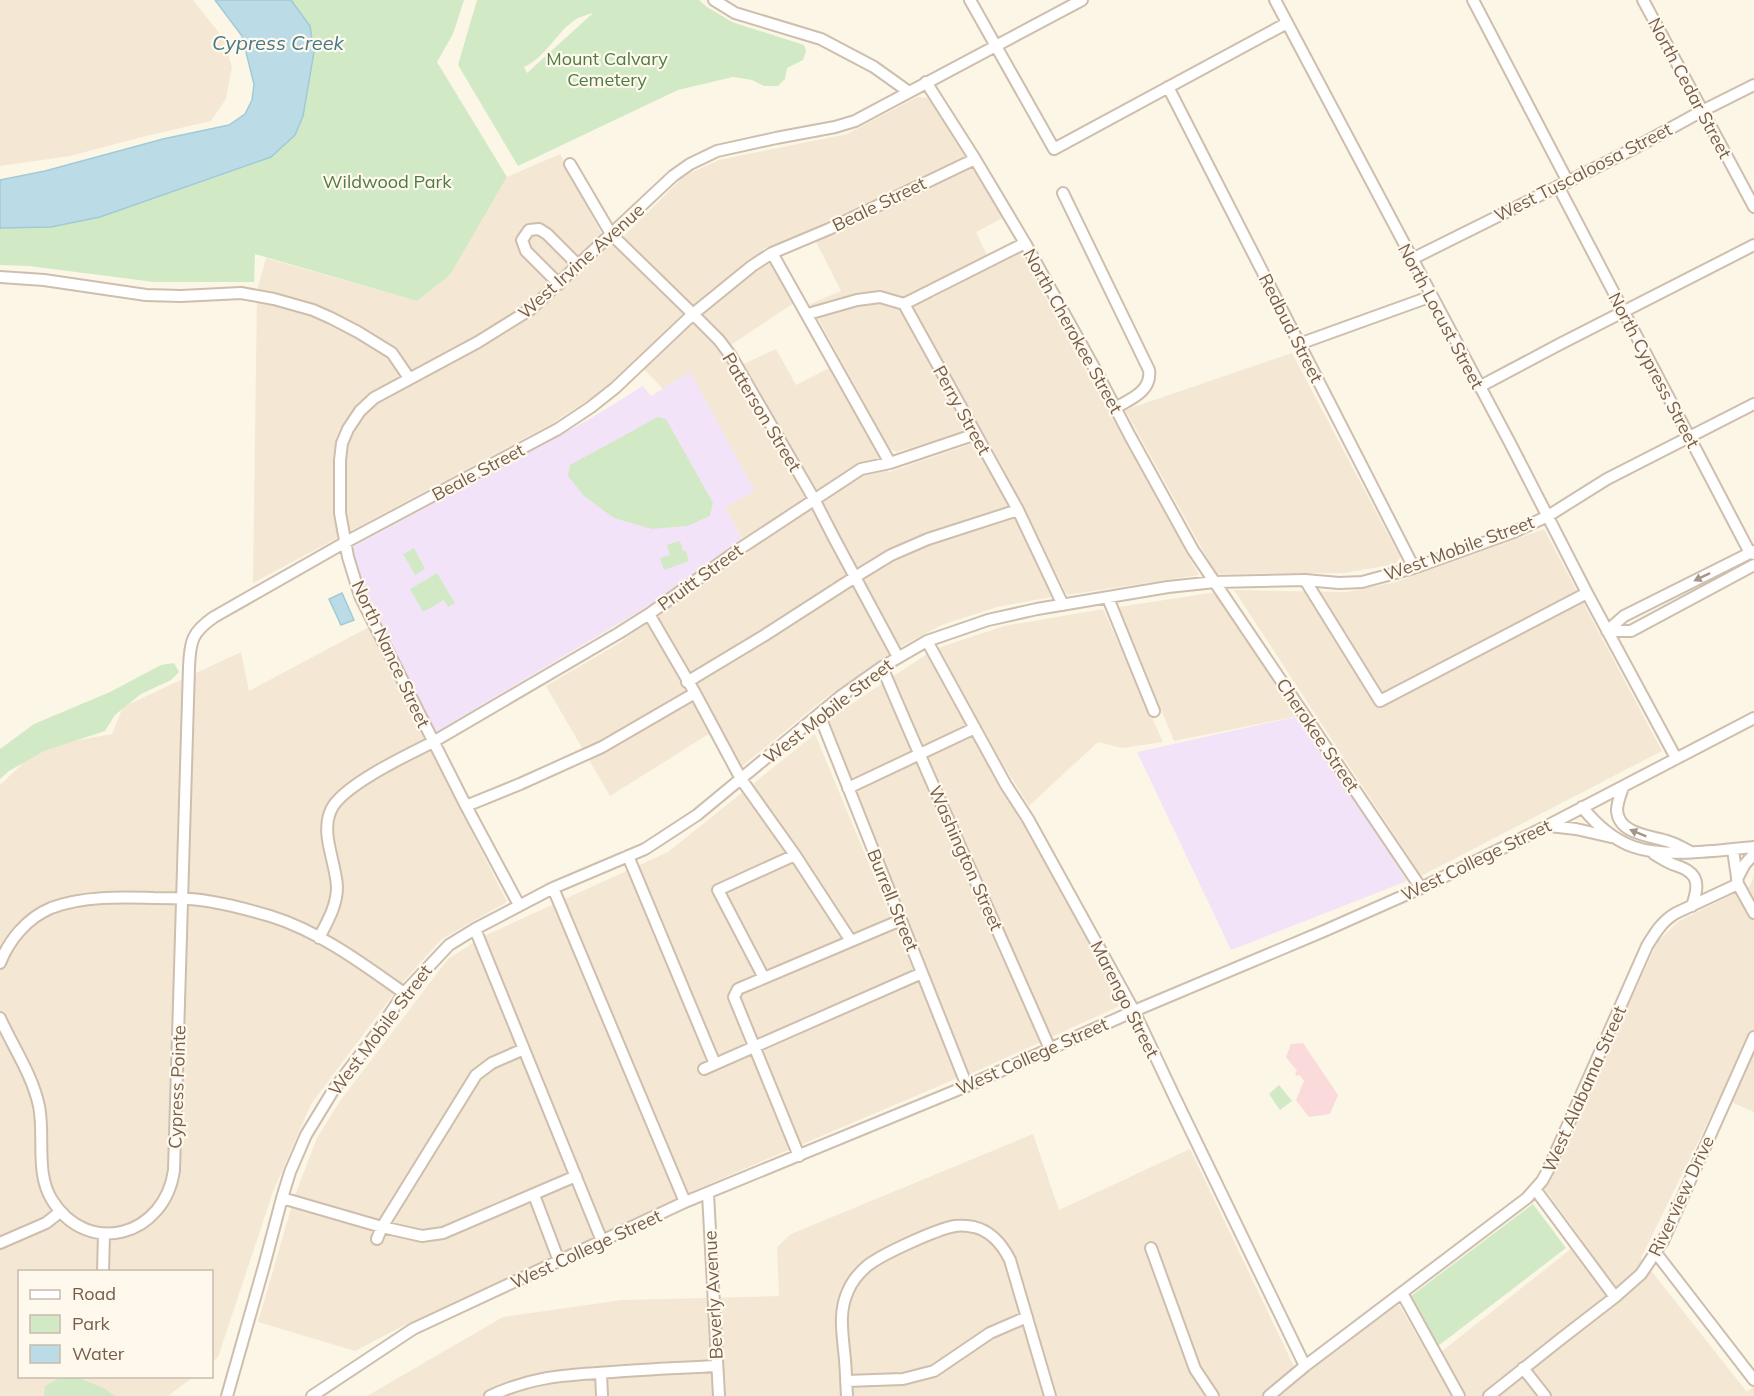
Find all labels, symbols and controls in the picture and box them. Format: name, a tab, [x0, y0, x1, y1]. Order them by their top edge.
street label: North Cedar Street	[1643, 14, 1737, 162]
water label: Cypress Creek	[212, 30, 345, 55]
park label: Mount Calvary Cemetery	[546, 47, 668, 91]
street label: West Tuscaloosa Street	[1490, 117, 1676, 227]
park label: Wildwood Park	[323, 170, 452, 193]
street label: Beale Street	[828, 171, 930, 237]
street label: West Irvine Avenue	[513, 198, 649, 324]
street label: North Locust Street	[1393, 239, 1489, 393]
street label: North Cherokee Street	[1018, 245, 1128, 417]
street label: Redbud Street	[1254, 270, 1328, 386]
street label: North Cypress Street	[1603, 288, 1705, 452]
street label: Patterson Street	[717, 348, 807, 476]
street label: Perry Street	[928, 361, 996, 459]
street label: Beale Street	[428, 438, 528, 506]
street label: West Mobile Street	[1381, 510, 1537, 586]
street label: Pruitt Street	[653, 538, 747, 616]
one-way arrow	[1693, 572, 1710, 581]
street label: North Nance Street	[347, 577, 435, 731]
street label: West Mobile Street	[759, 653, 897, 769]
street label: Cherokee Street	[1271, 674, 1365, 796]
street label: Washington Street	[924, 782, 1008, 934]
street label: West College Street	[1397, 814, 1555, 906]
one-way arrow	[1629, 827, 1647, 837]
street label: Burrell Street	[862, 845, 924, 955]
street label: Marengo Street	[1086, 936, 1164, 1062]
street label: West Mobile Street	[323, 960, 437, 1100]
street label: West Alabama Street	[1537, 1002, 1631, 1176]
street label: West College Street	[952, 1012, 1112, 1100]
street label: Cypress Pointe	[163, 1025, 191, 1149]
street label: Riverview Drive	[1643, 1132, 1719, 1260]
street label: West College Street	[507, 1204, 665, 1294]
street label: Beverly Avenue	[698, 1230, 728, 1360]
legend	[18, 1270, 213, 1378]
text: Road	[72, 1282, 116, 1305]
text: Park	[72, 1312, 111, 1335]
text: Water	[72, 1342, 125, 1365]

